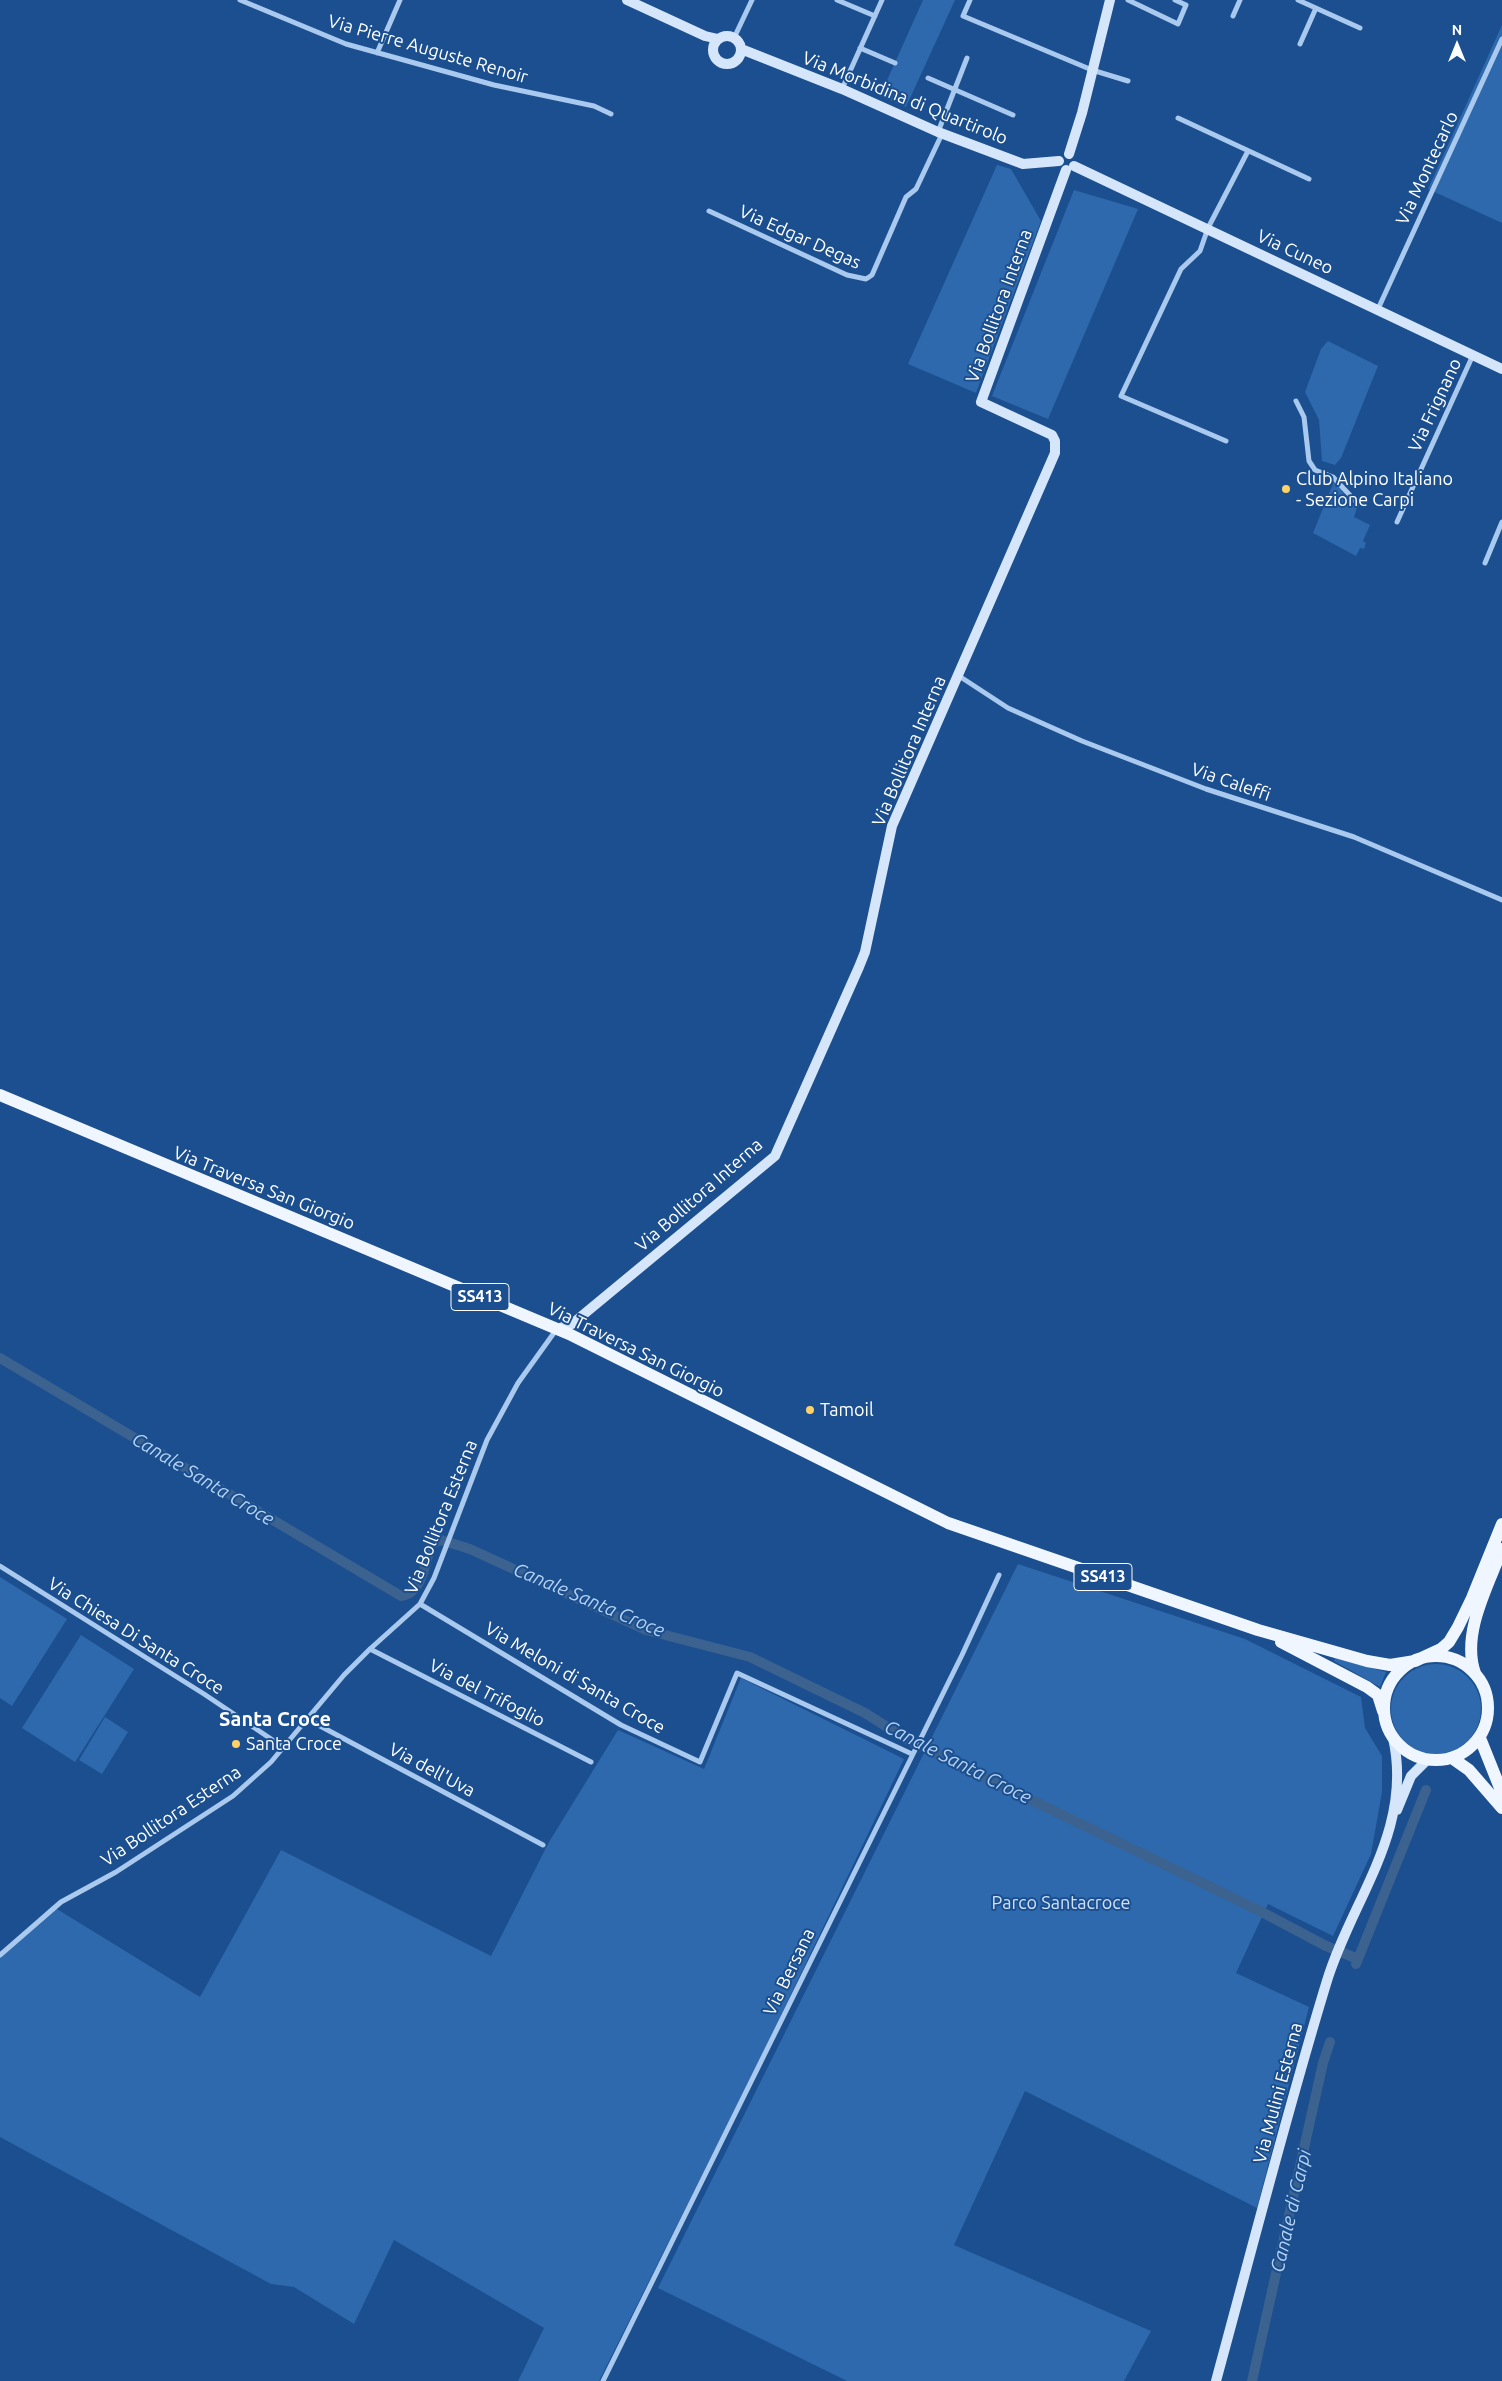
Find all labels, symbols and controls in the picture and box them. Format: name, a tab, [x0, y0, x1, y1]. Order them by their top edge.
street label: Via Pierre Auguste Renoir	[325, 10, 531, 88]
north arrow	[1432, 20, 1482, 70]
text: N	[1452, 22, 1462, 38]
street label: Via Morbidina di Quartirolo	[799, 47, 1011, 149]
street label: Via Montecarlo	[1391, 108, 1463, 228]
street label: Via Edgar Degas	[736, 201, 864, 273]
street label: Via Cuneo	[1253, 225, 1337, 279]
street label: Via Bollitora Interna	[961, 226, 1037, 386]
street label: Via Frignano	[1404, 355, 1466, 455]
place label: Club Alpino Italiano - Sezione Carpi	[1296, 468, 1453, 510]
marker: Club Alpino Italiano - Sezione Carpi	[1280, 483, 1292, 495]
street label: Via Bollitora Interna	[868, 672, 950, 830]
street label: Via Caleffi	[1188, 758, 1274, 806]
street label: Via Bollitora Interna	[631, 1134, 767, 1256]
street label: Via Traversa San Giorgio	[170, 1142, 358, 1234]
road number: SS413	[451, 1284, 509, 1310]
street label: Via Traversa San Giorgio	[544, 1298, 728, 1402]
place label: Tamoil	[820, 1399, 874, 1421]
marker: Tamoil	[804, 1404, 816, 1416]
water label: Canale Santa Croce	[128, 1428, 278, 1530]
street label: Via Bollitora Esterna	[400, 1437, 482, 1597]
water label: Canale Santa Croce	[510, 1558, 668, 1642]
road number: SS413	[1074, 1564, 1132, 1590]
street label: Via Chiesa Di Santa Croce	[44, 1573, 228, 1699]
street label: Via Meloni di Santa Croce	[481, 1618, 669, 1738]
street label: Via del Trifoglio	[426, 1655, 548, 1731]
district label: Santa Croce	[219, 1707, 331, 1731]
water label: Canale Santa Croce	[881, 1715, 1035, 1809]
place label: Santa Croce	[246, 1733, 342, 1755]
marker: Santa Croce	[230, 1738, 242, 1750]
street label: Via dell'Uva	[385, 1738, 479, 1802]
street label: Via Bollitora Esterna	[97, 1761, 245, 1871]
park label: Parco Santacroce	[992, 1892, 1130, 1914]
street label: Via Bersana	[759, 1925, 819, 2019]
street label: Via Mulini Esterna	[1249, 2020, 1307, 2166]
water label: Canale di Carpi	[1266, 2147, 1316, 2275]

